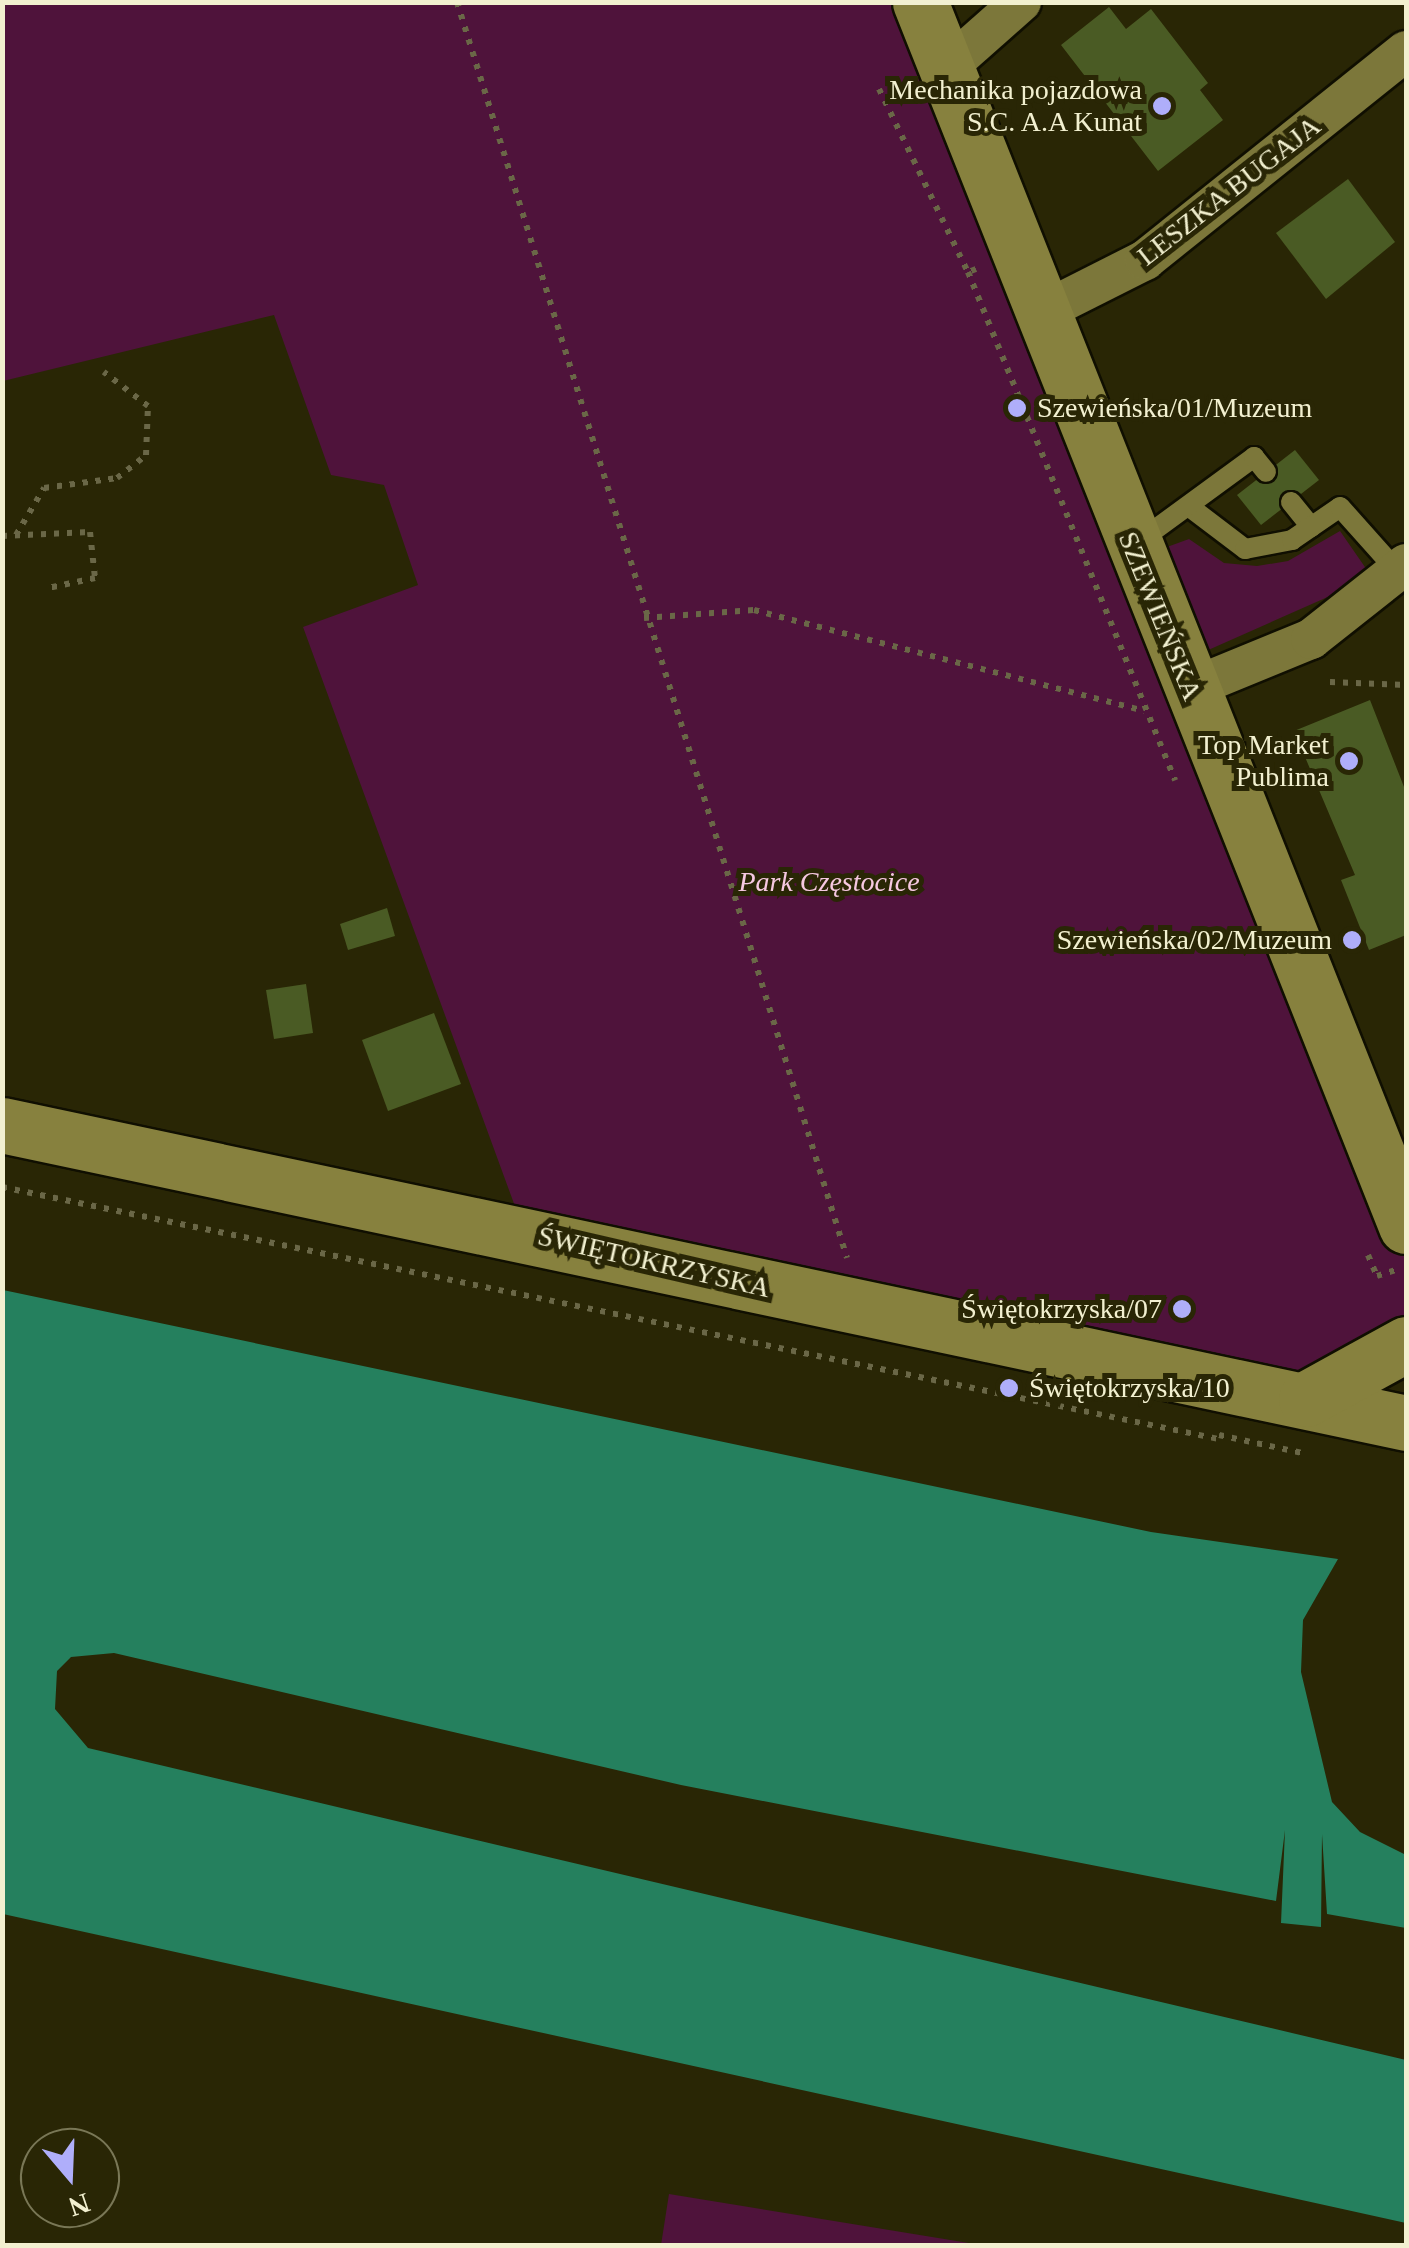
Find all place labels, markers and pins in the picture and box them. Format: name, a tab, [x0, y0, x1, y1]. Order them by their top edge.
place label: Mechanika pojazdowa S.C. A.A Kunat	[889, 73, 1142, 139]
marker: Mechanika pojazdowa S.C. A.A Kunat	[1151, 95, 1173, 117]
place label: Szewieńska/01/Muzeum	[1037, 391, 1312, 425]
marker: Szewieńska/01/Muzeum	[1006, 397, 1028, 419]
place label: Top Market Publima	[1198, 728, 1329, 794]
marker: Top Market Publima	[1338, 750, 1360, 772]
place label: Szewieńska/02/Muzeum	[1057, 923, 1332, 957]
marker: Szewieńska/02/Muzeum	[1341, 929, 1363, 951]
place label: Świętokrzyska/07	[961, 1292, 1162, 1326]
marker: Świętokrzyska/07	[1171, 1298, 1193, 1320]
place label: Świętokrzyska/10	[1029, 1371, 1230, 1405]
marker: Świętokrzyska/10	[998, 1377, 1020, 1399]

